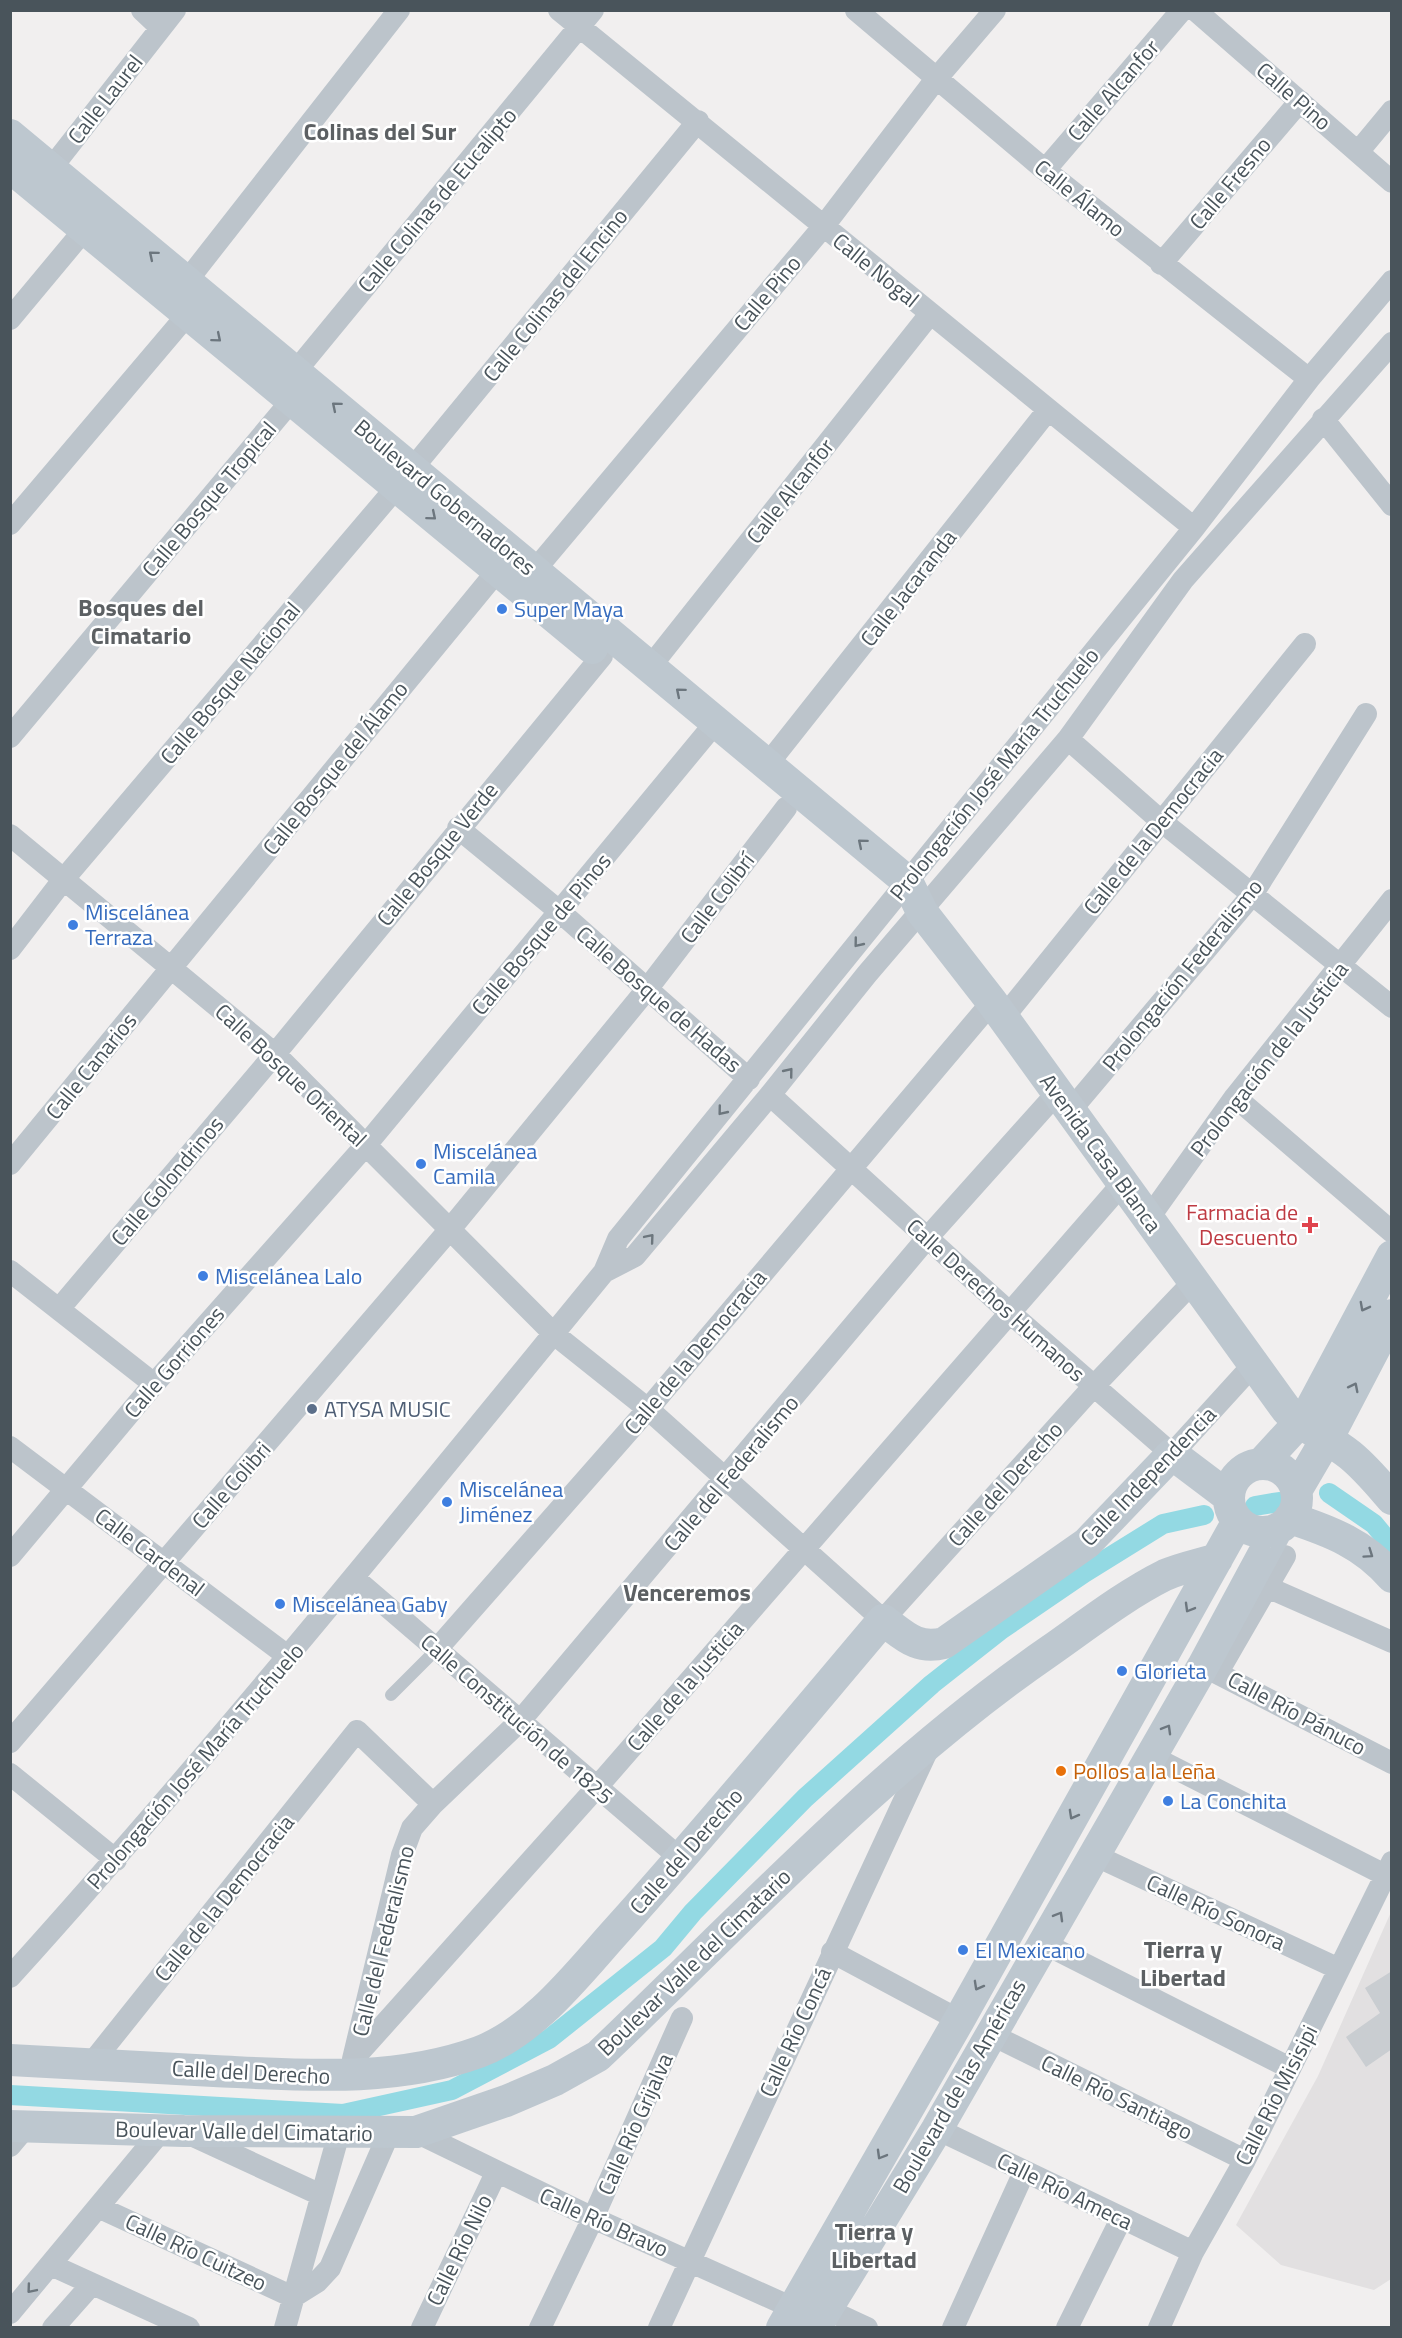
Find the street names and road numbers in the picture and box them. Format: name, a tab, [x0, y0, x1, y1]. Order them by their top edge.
street label: Calle Alcanfor	[1059, 31, 1167, 149]
street label: Calle Laurel	[59, 47, 151, 151]
street label: Calle Pino	[1249, 54, 1339, 138]
street label: Calle Colinas de Eucalipto	[349, 100, 525, 300]
street label: Calle Fresno	[1181, 129, 1279, 237]
street label: Calle Álamo	[1027, 151, 1133, 245]
street label: Calle Colinas del Encino	[474, 201, 636, 389]
street label: Calle Nogal	[825, 224, 927, 316]
street label: Calle Pino	[725, 247, 809, 339]
street label: Boulevard Gobernadores	[347, 411, 543, 583]
street label: Calle Bosque Tropical	[133, 414, 285, 584]
street label: Calle Alcanfor	[738, 431, 842, 551]
street label: Calle Jacaranda	[851, 522, 965, 654]
street label: Calle Bosque Nacional	[152, 594, 308, 772]
street label: Prolongación José María Truchuelo	[881, 640, 1107, 908]
street label: Calle Bosque del Álamo	[254, 674, 416, 862]
street label: Calle de la Democracia	[1075, 740, 1231, 922]
street label: Calle Bosque Verde	[368, 775, 506, 933]
street label: Calle Colibrí	[671, 844, 764, 951]
street label: Calle Bosque de Pinos	[463, 845, 619, 1023]
street label: Prolongación Federalismo	[1093, 871, 1271, 1079]
street label: Calle Bosque de Hadas	[569, 917, 749, 1081]
street label: Prolongación de la Justicia	[1182, 954, 1356, 1164]
street label: Calle Bosque Oriental	[207, 995, 375, 1155]
street label: Calle Canarios	[37, 1005, 145, 1127]
street label: Avenida Casa Blanca	[1032, 1066, 1170, 1240]
street label: Calle Golondrinos	[102, 1109, 232, 1253]
street label: Calle Derechos Humanos	[899, 1210, 1093, 1390]
street label: Calle de la Democracia	[616, 1262, 774, 1442]
street label: Calle Gorriones	[116, 1298, 232, 1426]
street label: Calle del Federalismo	[655, 1387, 807, 1559]
street label: Calle Independencia	[1072, 1398, 1224, 1554]
street label: Calle del Derecho	[939, 1414, 1071, 1554]
street label: Calle Colibri	[183, 1434, 279, 1536]
street label: Calle Cardenal	[88, 1499, 212, 1605]
street label: Calle de la Justicia	[618, 1613, 752, 1759]
street label: Calle Constitución de 1825	[413, 1625, 621, 1813]
street label: Prolongación José María Truchuelo	[78, 1635, 312, 1897]
street label: Calle Río Pánuco	[1222, 1662, 1372, 1764]
street label: Calle del Derecho	[621, 1780, 751, 1922]
street label: Calle de la Democracia	[146, 1807, 302, 1989]
street label: Calle del Federalismo	[343, 1842, 423, 2040]
street label: Boulevar Valle del Cimatario	[589, 1860, 799, 2064]
street label: Calle Río Sonora	[1141, 1865, 1291, 1959]
street label: Calle Río Concá	[750, 1961, 840, 2103]
street label: Boulevard de las Américas	[884, 1972, 1034, 2200]
street label: Calle Río Misisipi	[1226, 2019, 1326, 2171]
street label: Calle Río Santiago	[1035, 2046, 1199, 2148]
street label: Calle Río Grijalva	[589, 2048, 681, 2200]
street label: Calle del Derecho	[171, 2051, 331, 2093]
street label: Boulevar Valle del Cimatario	[115, 2112, 373, 2150]
street label: Calle Río Ameca	[991, 2143, 1139, 2239]
street label: Calle Río Bravo	[534, 2178, 674, 2266]
street label: Calle Río Nilo	[417, 2188, 501, 2312]
street label: Calle Río Cuitzeo	[120, 2204, 272, 2300]

